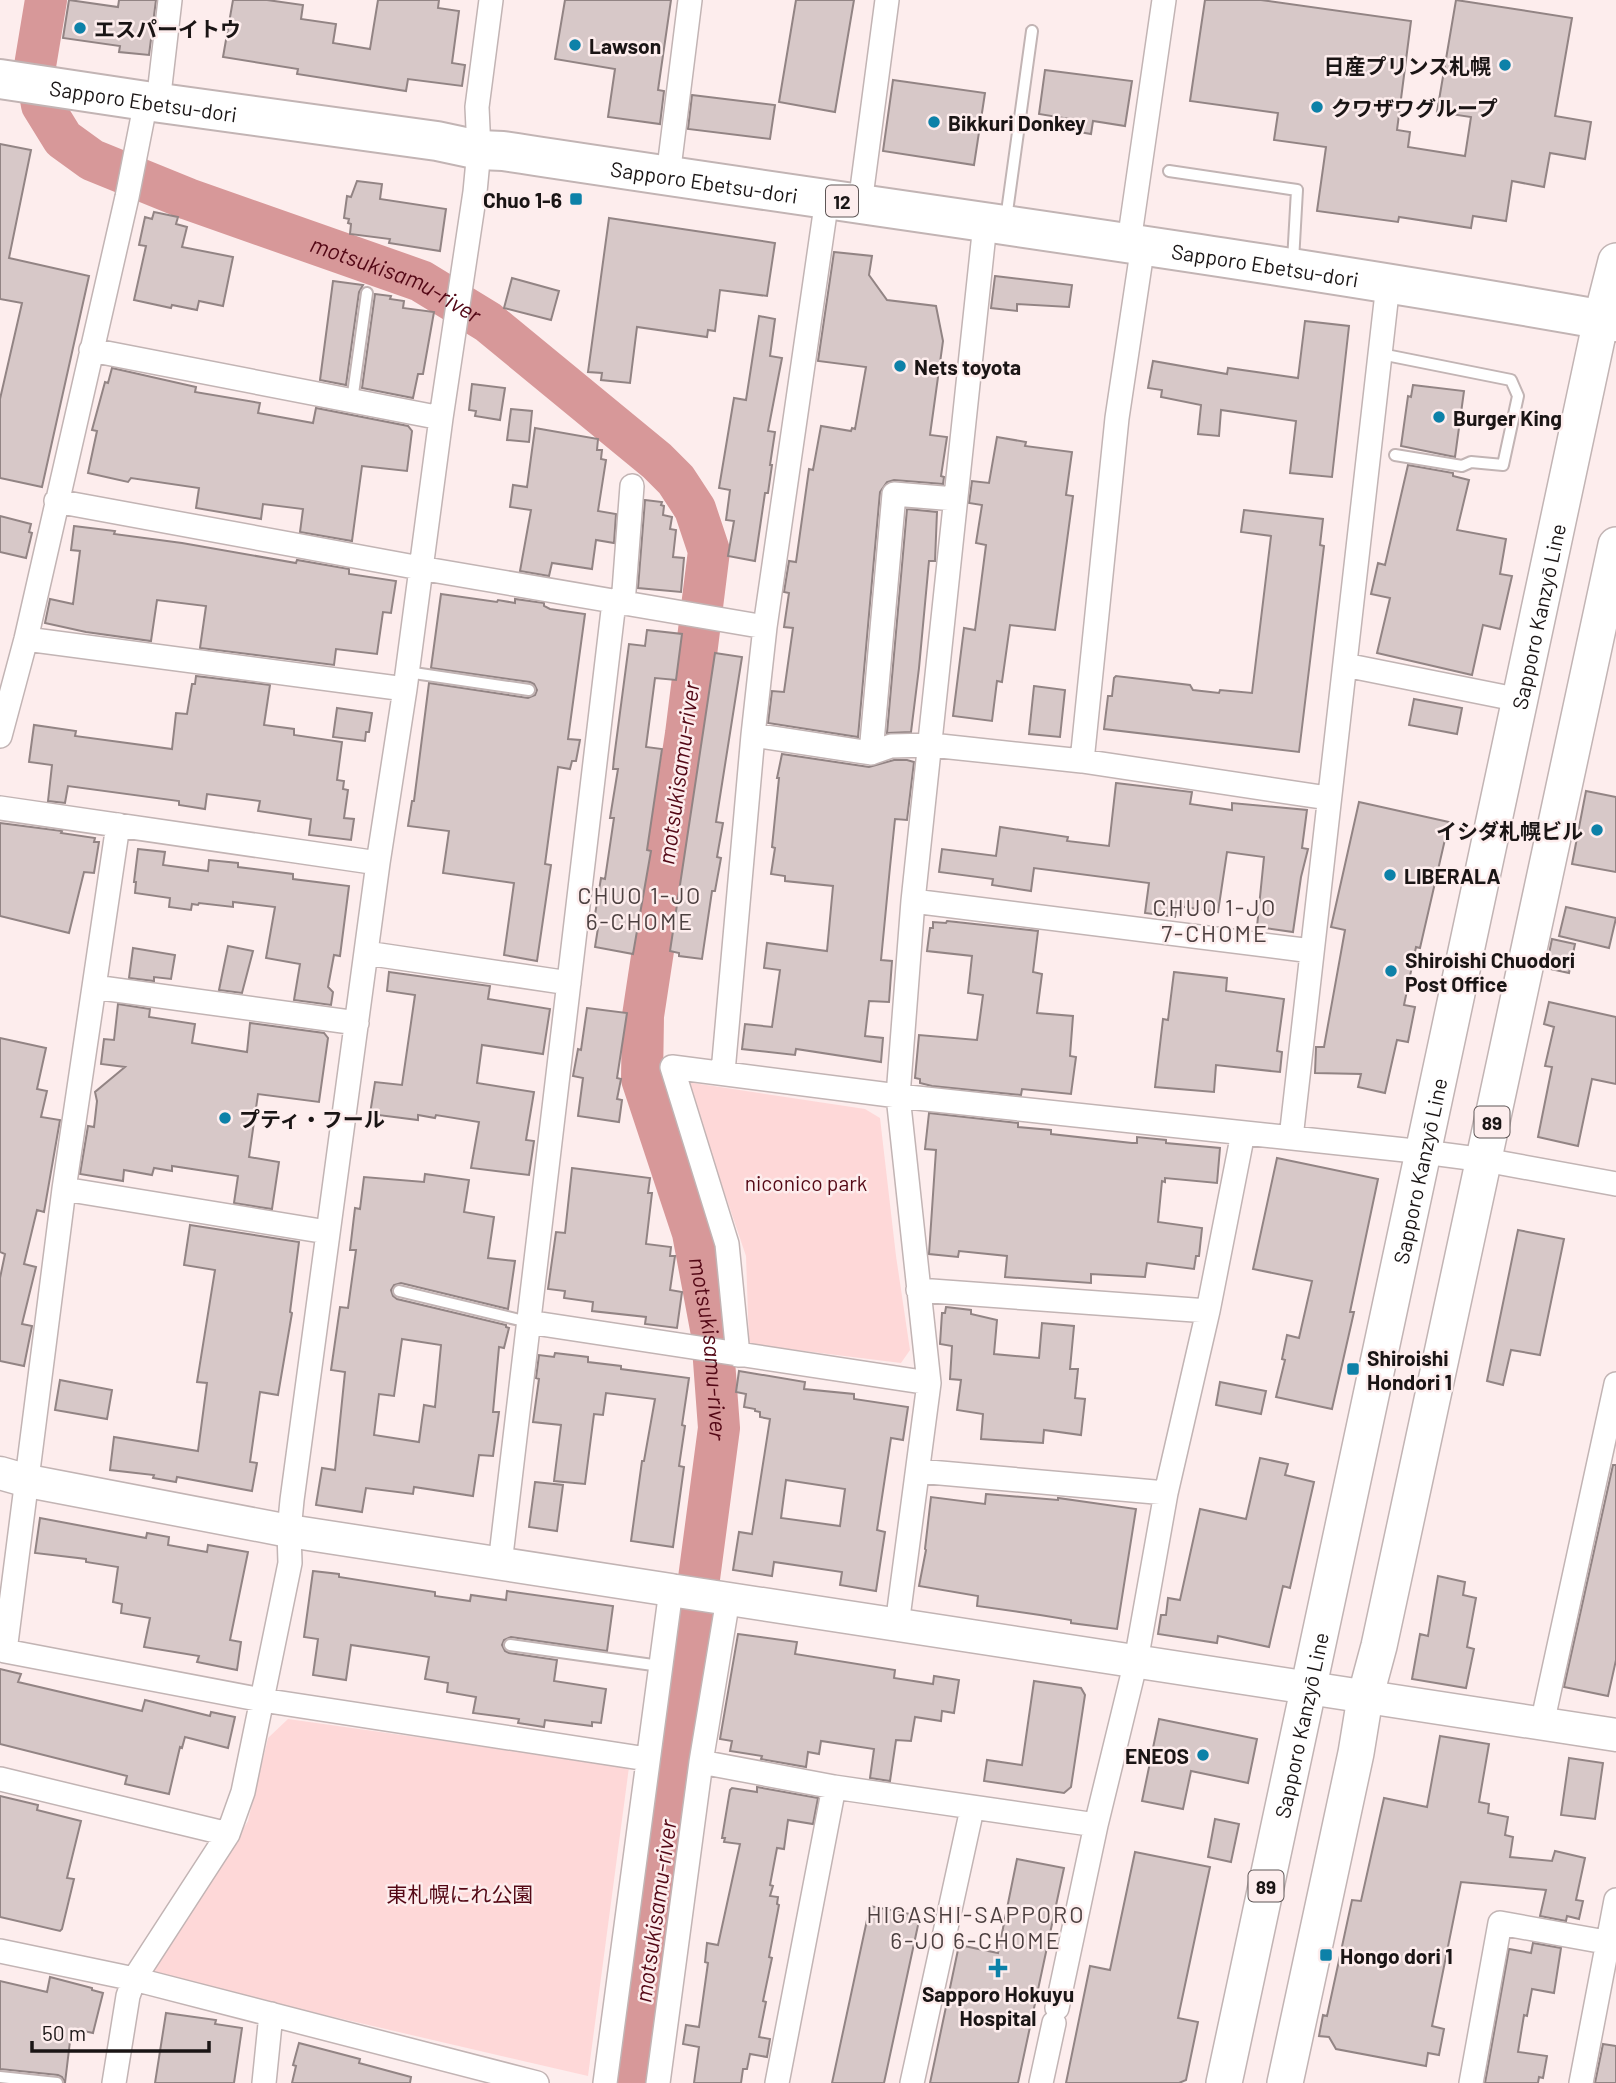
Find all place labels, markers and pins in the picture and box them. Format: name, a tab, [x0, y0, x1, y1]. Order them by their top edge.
place label: エスパーイトウ	[94, 16, 241, 41]
marker: エスパーイトウ	[72, 20, 88, 36]
place label: Lawson	[589, 33, 661, 58]
marker: Lawson	[567, 37, 583, 53]
place label: 日産プリンス札幌	[1323, 53, 1491, 78]
marker: 日産プリンス札幌	[1497, 57, 1513, 73]
place label: クワザワグループ	[1331, 95, 1498, 120]
marker: クワザワグループ	[1309, 99, 1325, 115]
place label: Bikkuri Donkey	[948, 110, 1086, 135]
marker: Bikkuri Donkey	[926, 114, 942, 130]
place label: Chuo 1-6	[483, 187, 562, 212]
marker: Chuo 1-6	[568, 191, 584, 207]
place label: Nets toyota	[914, 354, 1021, 379]
marker: Nets toyota	[892, 358, 908, 374]
place label: Burger King	[1453, 405, 1562, 430]
marker: Burger King	[1431, 409, 1447, 425]
place label: イシダ札幌ビル	[1436, 818, 1583, 843]
marker: イシダ札幌ビル	[1589, 822, 1605, 838]
place label: LIBERALA	[1404, 863, 1501, 888]
marker: LIBERALA	[1382, 867, 1398, 883]
place label: Shiroishi Chuodori Post Office	[1405, 947, 1575, 996]
marker: Shiroishi Chuodori Post Office	[1383, 963, 1399, 979]
place label: プティ・フール	[239, 1106, 385, 1131]
marker: プティ・フール	[217, 1110, 233, 1126]
place label: Shiroishi Hondori 1	[1367, 1345, 1452, 1394]
marker: Shiroishi Hondori 1	[1345, 1361, 1361, 1377]
place label: ENEOS	[1125, 1743, 1189, 1768]
marker: ENEOS	[1195, 1747, 1211, 1763]
place label: Hongo dori 1	[1340, 1943, 1453, 1968]
marker: Hongo dori 1	[1318, 1947, 1334, 1963]
marker: Sapporo Hokuyu Hospital	[988, 1958, 1008, 1978]
place label: Sapporo Hokuyu Hospital	[922, 1981, 1074, 2030]

